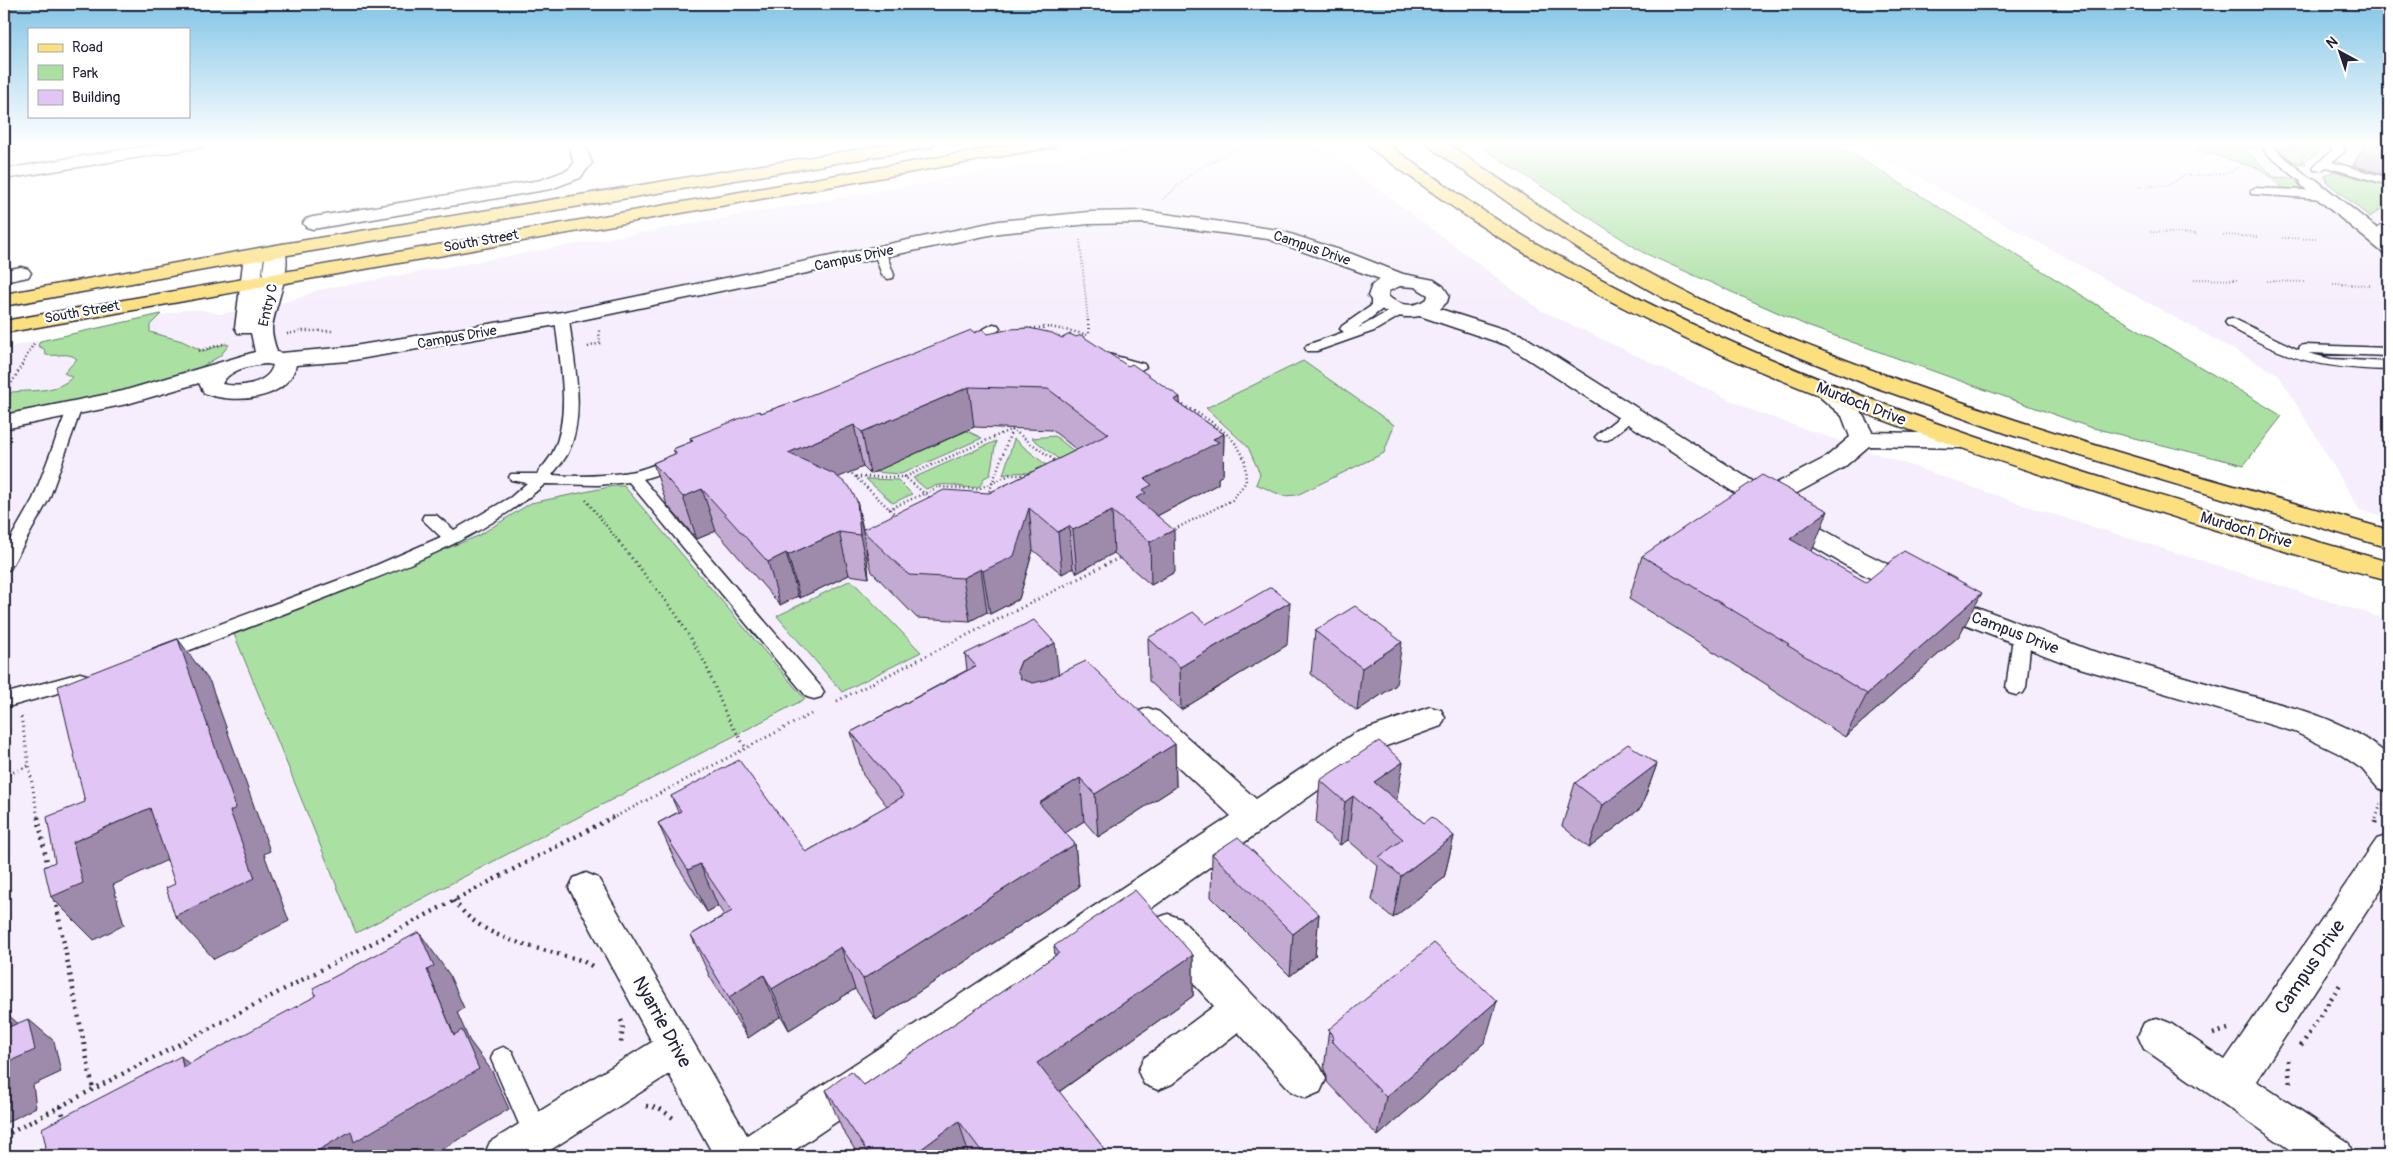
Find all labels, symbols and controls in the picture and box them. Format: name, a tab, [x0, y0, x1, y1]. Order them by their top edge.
legend	[28, 28, 190, 118]
north arrow	[2316, 28, 2366, 78]
text: N	[2323, 33, 2341, 52]
text: Road	[72, 38, 103, 57]
text: Park	[72, 64, 99, 83]
text: Building	[72, 88, 120, 107]
street label: South Street	[442, 226, 520, 256]
street label: Campus Drive	[1271, 227, 1353, 269]
street label: Campus Drive	[813, 241, 895, 275]
street label: Entry C	[255, 282, 281, 328]
street label: South Street	[43, 297, 121, 327]
street label: Campus Drive	[416, 322, 498, 352]
street label: Murdoch Drive	[1813, 378, 1909, 430]
street label: Murdoch Drive	[2198, 507, 2294, 553]
street label: Campus Drive	[1969, 607, 2062, 659]
street label: Campus Drive	[2270, 915, 2351, 1019]
street label: Nyarrie Drive	[627, 972, 697, 1072]

